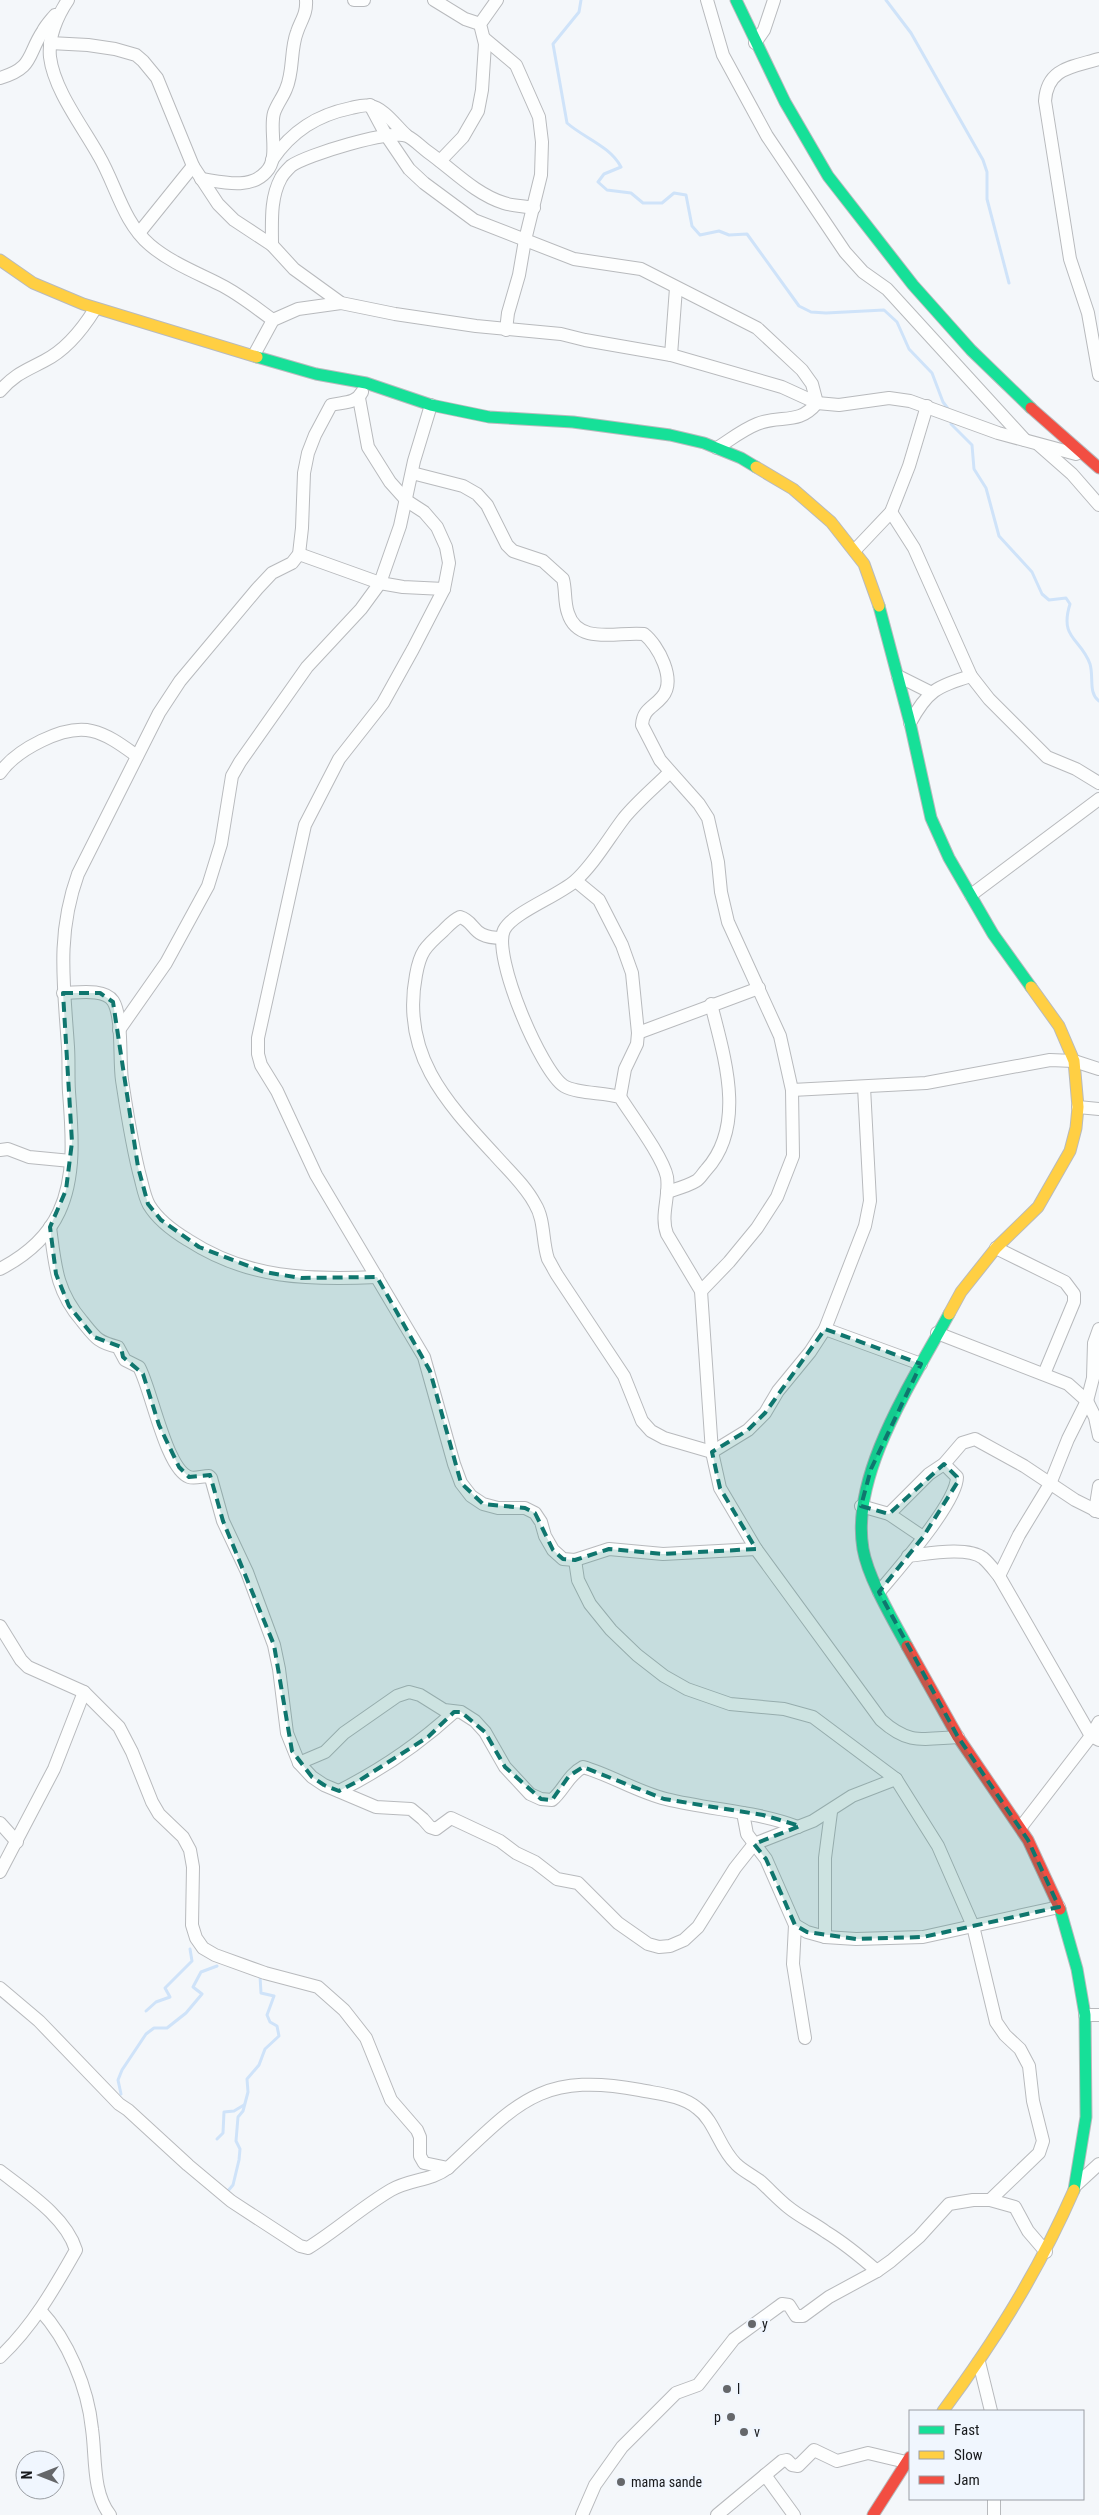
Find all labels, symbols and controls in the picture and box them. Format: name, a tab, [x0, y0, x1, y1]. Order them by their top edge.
place label: y	[762, 2316, 768, 2332]
marker: y	[746, 2318, 758, 2330]
place label: l	[737, 2381, 740, 2397]
marker: l	[721, 2383, 733, 2395]
place label: p	[714, 2409, 721, 2425]
legend	[909, 2410, 1084, 2500]
marker: p	[725, 2411, 737, 2423]
text: Fast	[954, 2421, 979, 2439]
place label: v	[754, 2424, 760, 2440]
marker: v	[738, 2426, 750, 2438]
text: Slow	[954, 2446, 983, 2464]
north arrow	[15, 2450, 65, 2500]
text: N	[19, 2471, 35, 2479]
text: Jam	[954, 2471, 980, 2489]
place label: mama sande	[631, 2474, 703, 2490]
marker: mama sande	[615, 2476, 627, 2488]

